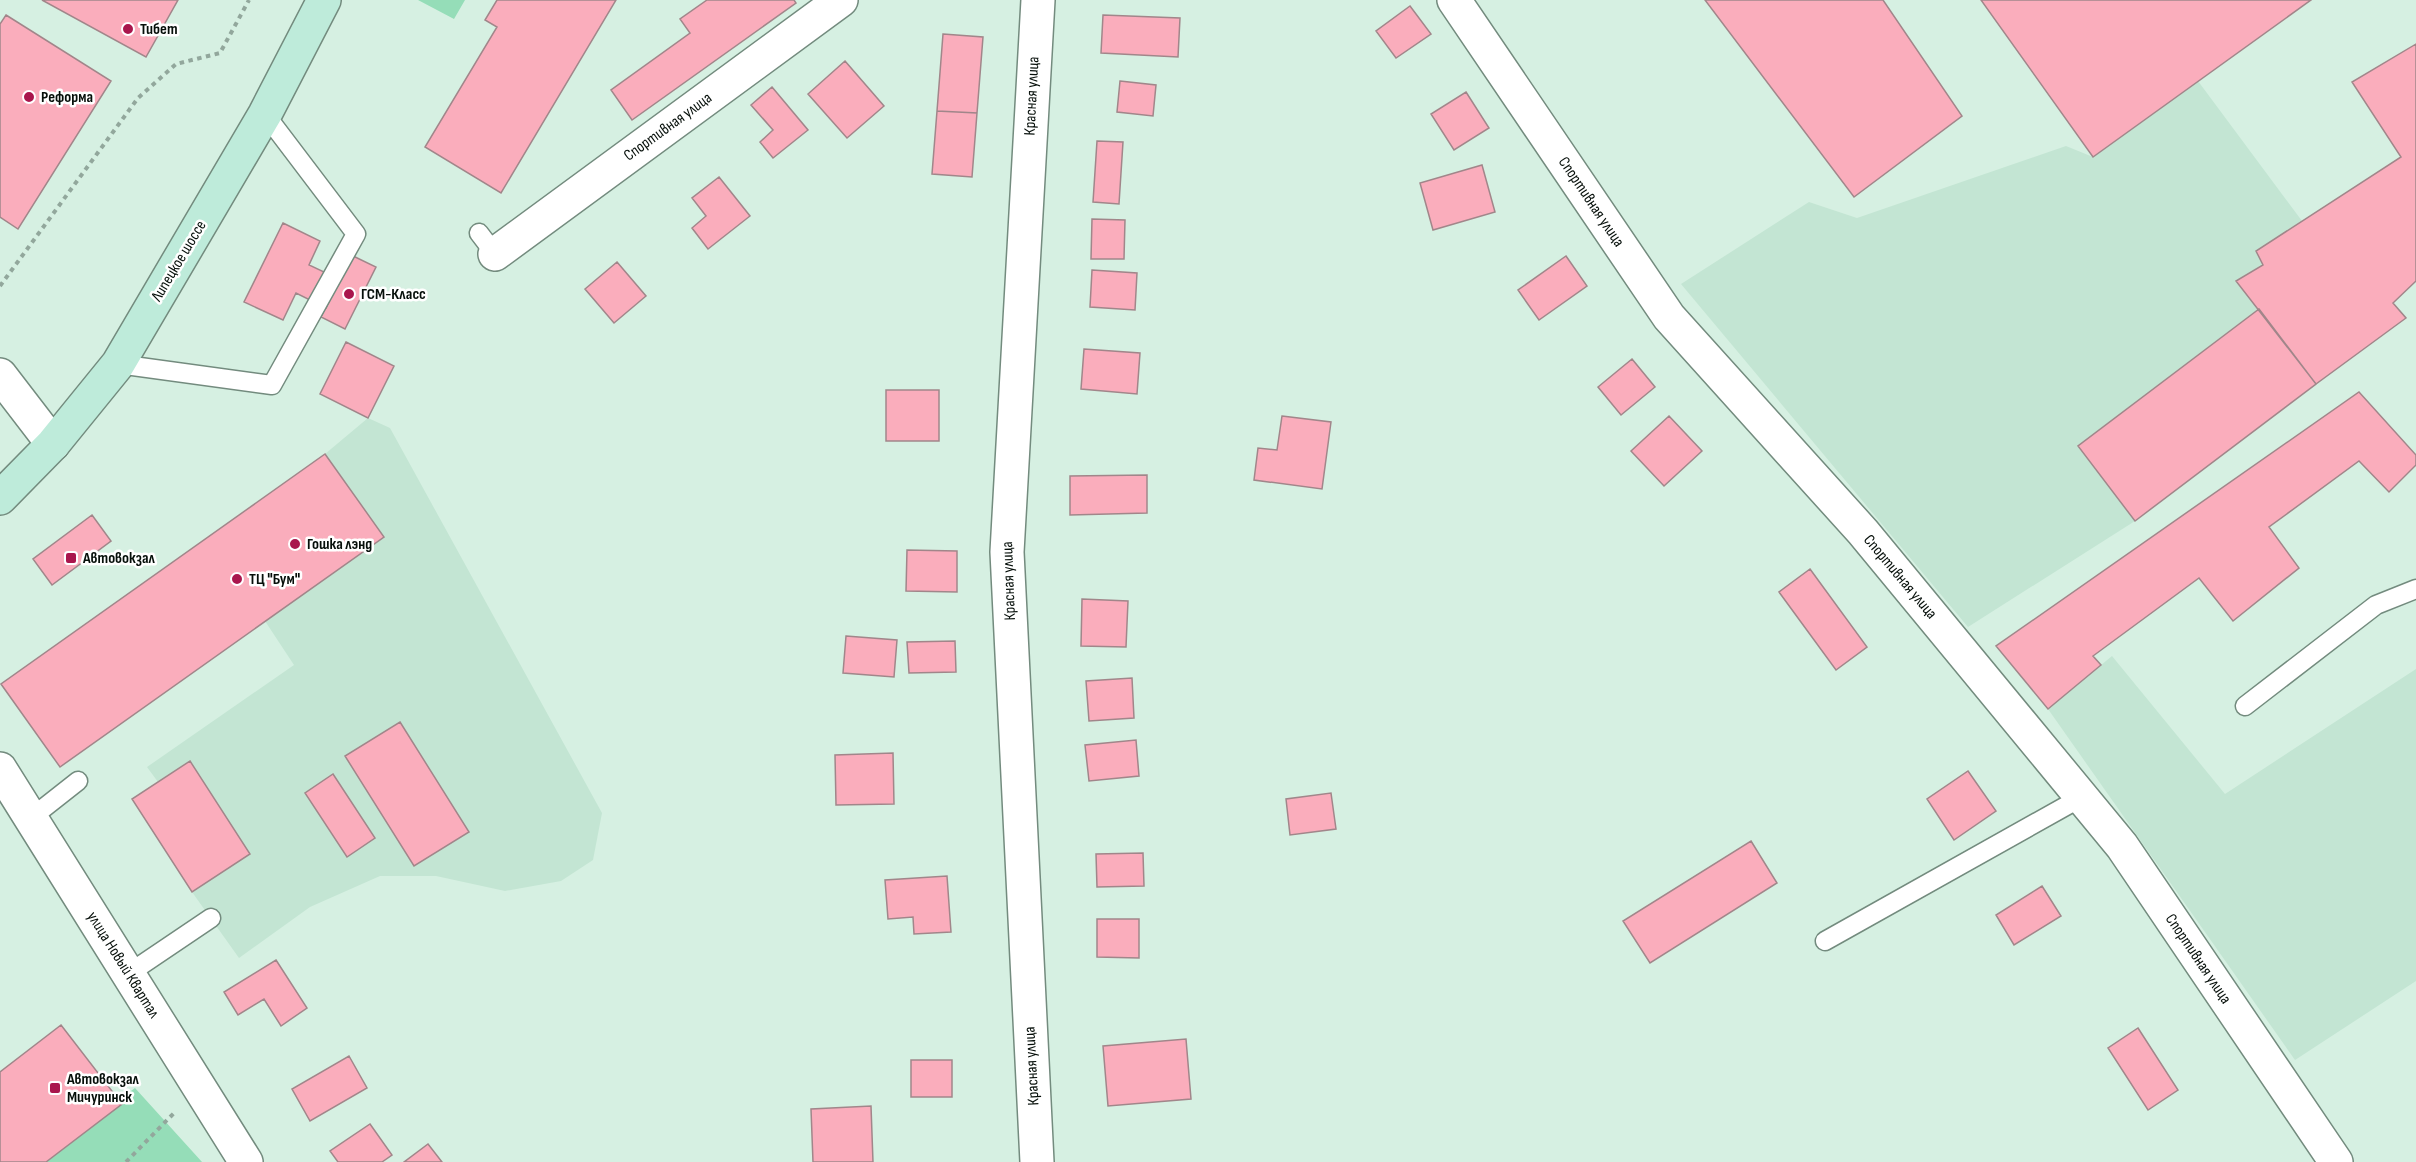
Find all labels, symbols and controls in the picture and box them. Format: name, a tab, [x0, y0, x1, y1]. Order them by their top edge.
place label: Тибет	[140, 20, 178, 39]
marker: Тибет	[121, 22, 135, 36]
street label: Красная улица	[1020, 56, 1044, 136]
place label: Реформа	[41, 88, 93, 107]
street label: Спортивная улица	[620, 89, 716, 165]
marker: Реформа	[22, 90, 36, 104]
street label: Спортивная улица	[1554, 153, 1628, 251]
street label: Липецкое шоссе	[147, 217, 211, 306]
place label: ГСМ-Класс	[361, 285, 426, 304]
marker: ГСМ-Класс	[342, 287, 356, 301]
street label: Спортивная улица	[1859, 531, 1941, 623]
place label: Гошка лэнд	[307, 535, 372, 554]
marker: Гошка лэнд	[288, 537, 302, 551]
street label: Красная улица	[998, 541, 1020, 621]
place label: Автовокзал	[82, 549, 156, 568]
marker: Автовокзал	[64, 551, 78, 565]
place label: ТЦ "Бум"	[249, 570, 300, 589]
marker: ТЦ "Бум"	[230, 572, 244, 586]
street label: улица Новый Квартал	[83, 908, 164, 1022]
street label: Спортивная улица	[2161, 910, 2235, 1008]
street label: Красная улица	[1020, 1026, 1044, 1106]
place label: Автовокзал Мичуринск	[66, 1070, 140, 1107]
marker: Автовокзал Мичуринск	[48, 1081, 62, 1095]

